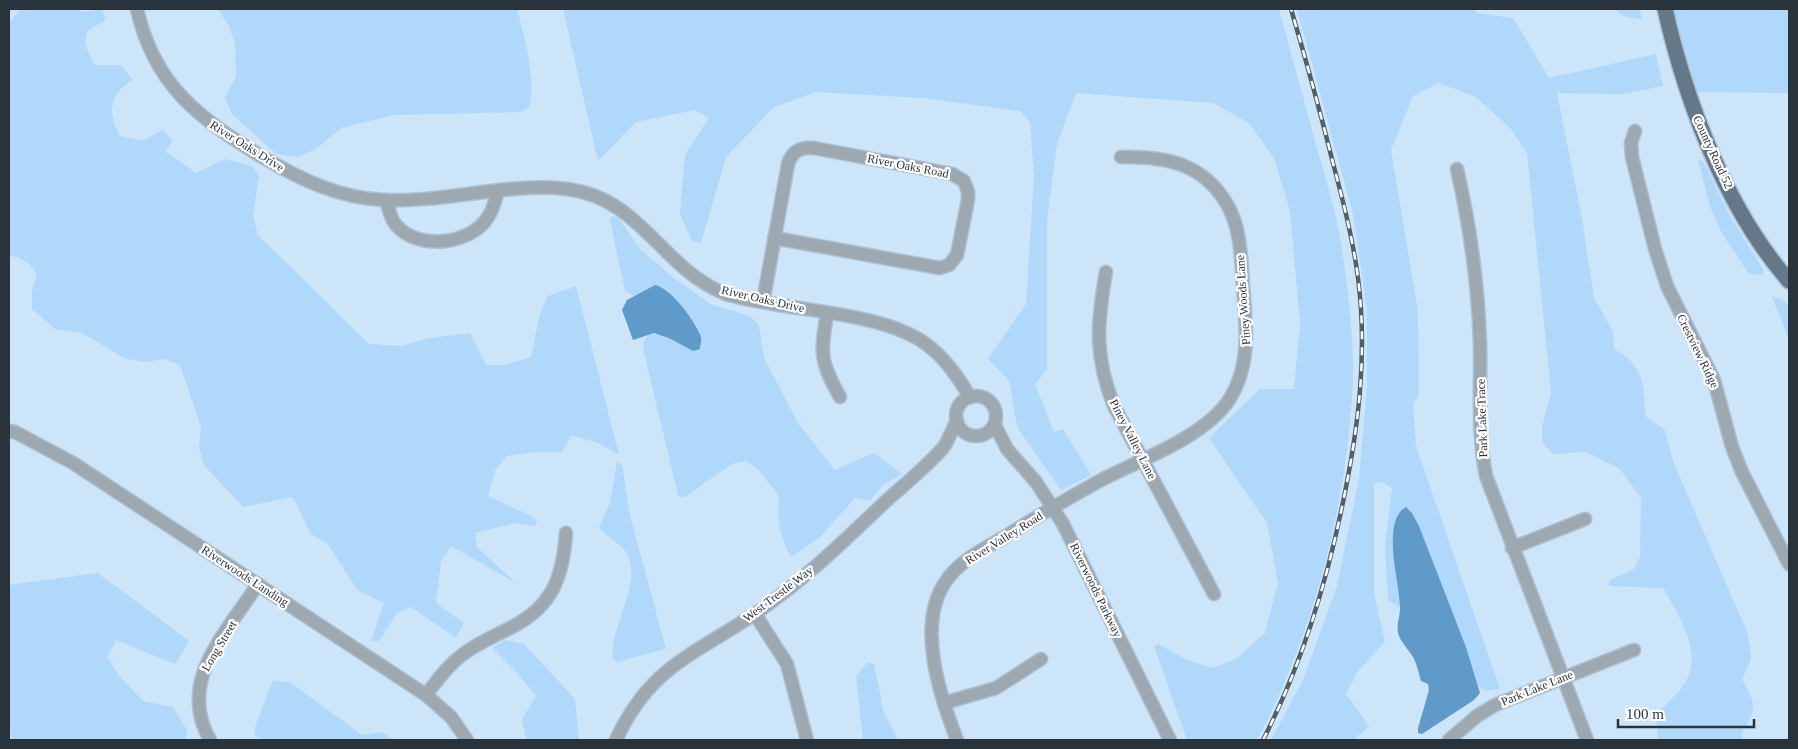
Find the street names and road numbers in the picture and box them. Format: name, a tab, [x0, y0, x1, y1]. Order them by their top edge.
street label: County Road 52	[1690, 113, 1736, 191]
street label: River Oaks Drive	[207, 118, 287, 174]
street label: River Oaks Road	[866, 151, 950, 181]
street label: Piney Woods Lane	[1233, 255, 1253, 345]
street label: River Oaks Drive	[720, 283, 806, 315]
street label: Crestview Ridge	[1674, 312, 1722, 390]
street label: Park Lake Trace	[1474, 378, 1490, 458]
street label: Piney Valley Lane	[1107, 397, 1159, 481]
street label: River Valley Road	[963, 509, 1045, 567]
street label: Riverwoods Parkway	[1067, 541, 1125, 639]
street label: Riverwoods Landing	[199, 543, 291, 609]
street label: West Trestle Way	[740, 563, 816, 625]
street label: Long Street	[198, 618, 240, 674]
street label: Park Lake Lane	[1499, 667, 1575, 709]

